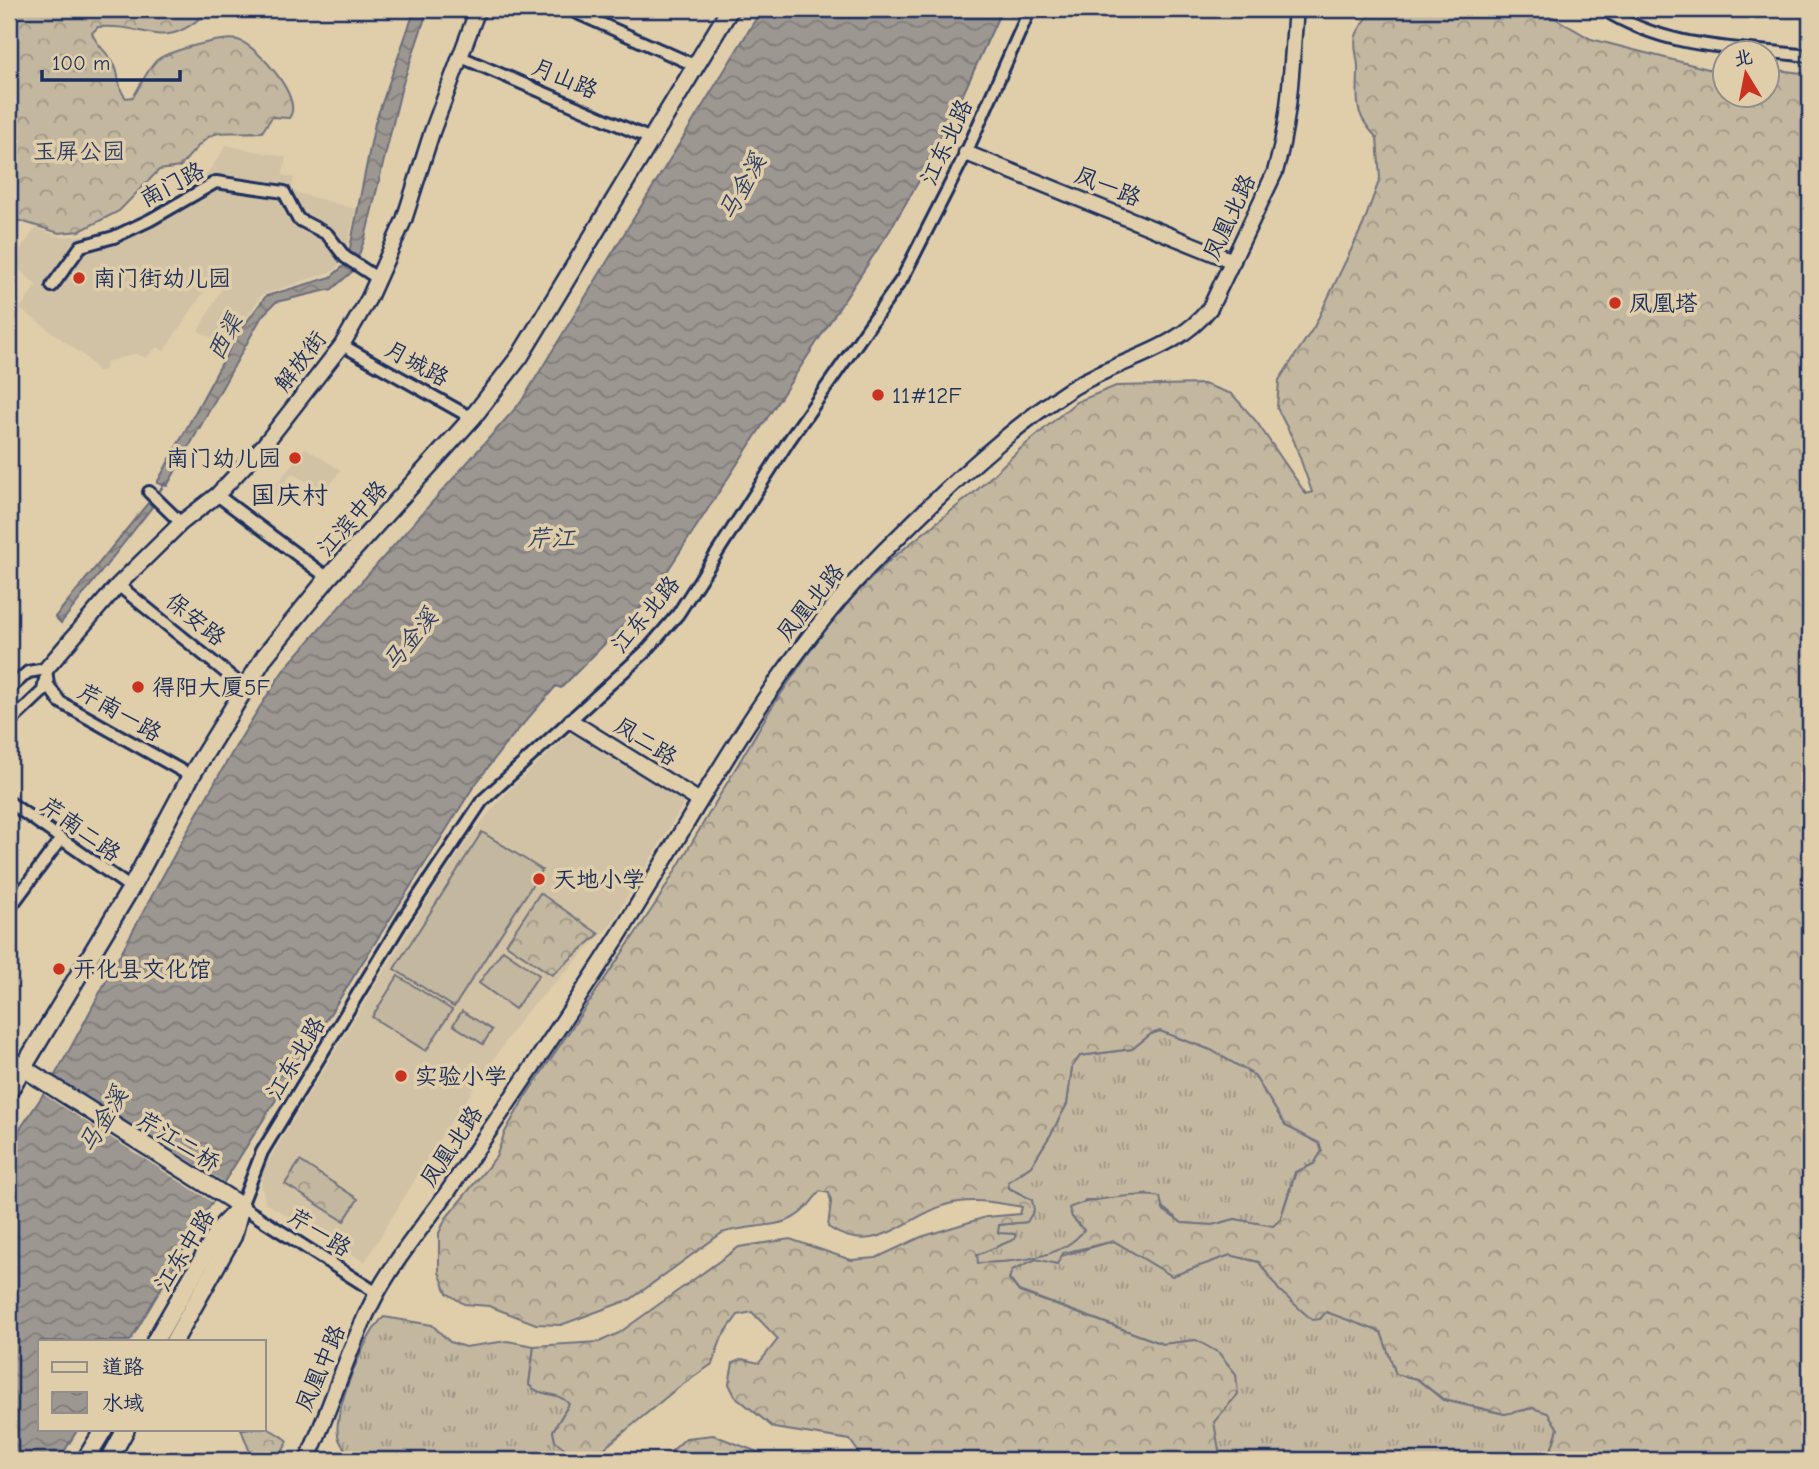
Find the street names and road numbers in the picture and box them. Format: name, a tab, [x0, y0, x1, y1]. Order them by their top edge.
street label: 月山路	[528, 53, 602, 104]
street label: 江东北路	[915, 95, 978, 190]
street label: 南门路	[135, 156, 209, 213]
street label: 凤一路	[1071, 161, 1145, 212]
street label: 凤凰北路	[1198, 170, 1261, 265]
street label: 解放街	[269, 326, 332, 397]
street label: 月城路	[380, 335, 453, 392]
street label: 江滨中路	[312, 475, 393, 562]
street label: 凤凰北路	[771, 558, 850, 647]
street label: 江东北路	[605, 570, 685, 658]
street label: 保安路	[160, 587, 231, 652]
street label: 芹南一路	[73, 678, 166, 747]
street label: 凤二路	[609, 712, 682, 771]
street label: 芹南二路	[36, 791, 126, 867]
street label: 江东北路	[260, 1012, 331, 1105]
street label: 凤凰北路	[414, 1101, 488, 1192]
street label: 芹江二桥	[133, 1106, 225, 1177]
street label: 芹一路	[283, 1203, 356, 1262]
street label: 江东中路	[149, 1204, 220, 1296]
street label: 凤凰中路	[290, 1321, 351, 1416]

